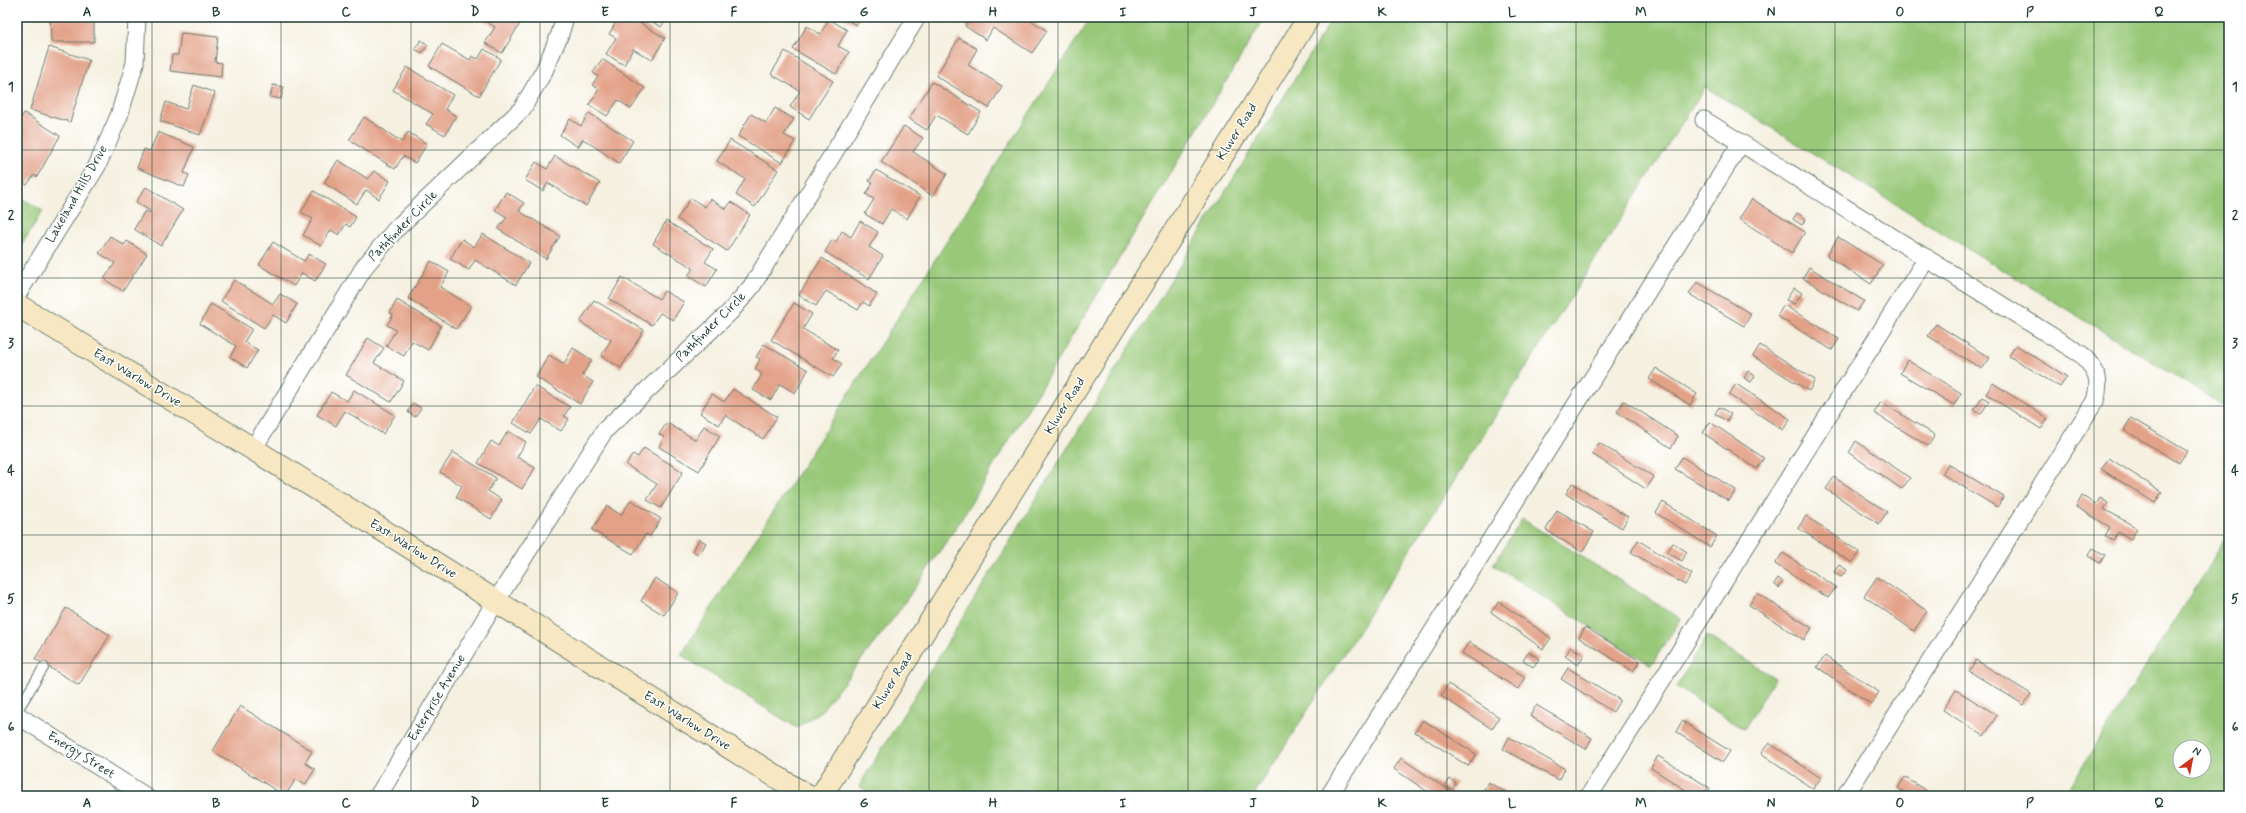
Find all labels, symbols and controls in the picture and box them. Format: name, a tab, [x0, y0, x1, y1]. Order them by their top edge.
text: A	[83, 4, 91, 21]
text: B	[212, 4, 221, 21]
text: C	[341, 4, 351, 21]
text: D	[471, 4, 480, 21]
text: E	[601, 4, 609, 21]
text: F	[731, 4, 738, 21]
text: G	[860, 4, 869, 21]
text: H	[989, 4, 998, 21]
text: I	[1120, 4, 1127, 21]
text: J	[1249, 4, 1257, 21]
text: K	[1377, 4, 1387, 21]
text: L	[1508, 4, 1517, 21]
text: M	[1635, 4, 1647, 21]
text: N	[1767, 4, 1776, 21]
text: O	[1896, 4, 1905, 21]
text: P	[2026, 4, 2034, 21]
text: Q	[2154, 4, 2164, 21]
text: 1	[8, 79, 14, 96]
text: 1	[2232, 79, 2238, 96]
street label: Kluver Road	[1213, 100, 1261, 164]
street label: Lakeland Hills Drive	[42, 142, 112, 246]
street label: Pathfinder Circle	[365, 187, 441, 265]
text: 2	[8, 207, 15, 224]
text: 2	[2232, 207, 2239, 224]
street label: Pathfinder Circle	[672, 288, 750, 366]
text: 3	[8, 335, 14, 352]
text: 3	[2232, 335, 2238, 352]
street label: East Warlow Drive	[90, 345, 184, 411]
street label: Kluver Road	[1041, 374, 1089, 438]
text: 4	[7, 463, 15, 480]
text: 4	[2231, 463, 2239, 480]
street label: East Warlow Drive	[366, 515, 460, 583]
text: 5	[7, 591, 15, 608]
text: 5	[2231, 591, 2239, 608]
street label: Kluver Road	[869, 649, 917, 713]
street label: Enterprise Avenue	[404, 651, 470, 745]
street label: East Warlow Drive	[640, 687, 734, 755]
text: 6	[8, 719, 15, 736]
text: 6	[2232, 719, 2239, 736]
street label: Energy Street	[44, 728, 118, 783]
north arrow	[2172, 739, 2212, 779]
text: N	[2190, 743, 2204, 759]
text: A	[83, 795, 91, 812]
text: B	[212, 795, 221, 812]
text: C	[341, 795, 351, 812]
text: D	[471, 795, 480, 812]
text: E	[601, 795, 609, 812]
text: F	[731, 795, 738, 812]
text: G	[860, 795, 869, 812]
text: H	[989, 795, 998, 812]
text: I	[1120, 795, 1127, 812]
text: J	[1249, 795, 1257, 812]
text: K	[1377, 795, 1387, 812]
text: L	[1508, 795, 1517, 812]
text: M	[1635, 795, 1647, 812]
text: N	[1767, 795, 1776, 812]
text: O	[1896, 795, 1905, 812]
text: P	[2026, 795, 2034, 812]
text: Q	[2154, 795, 2164, 812]

